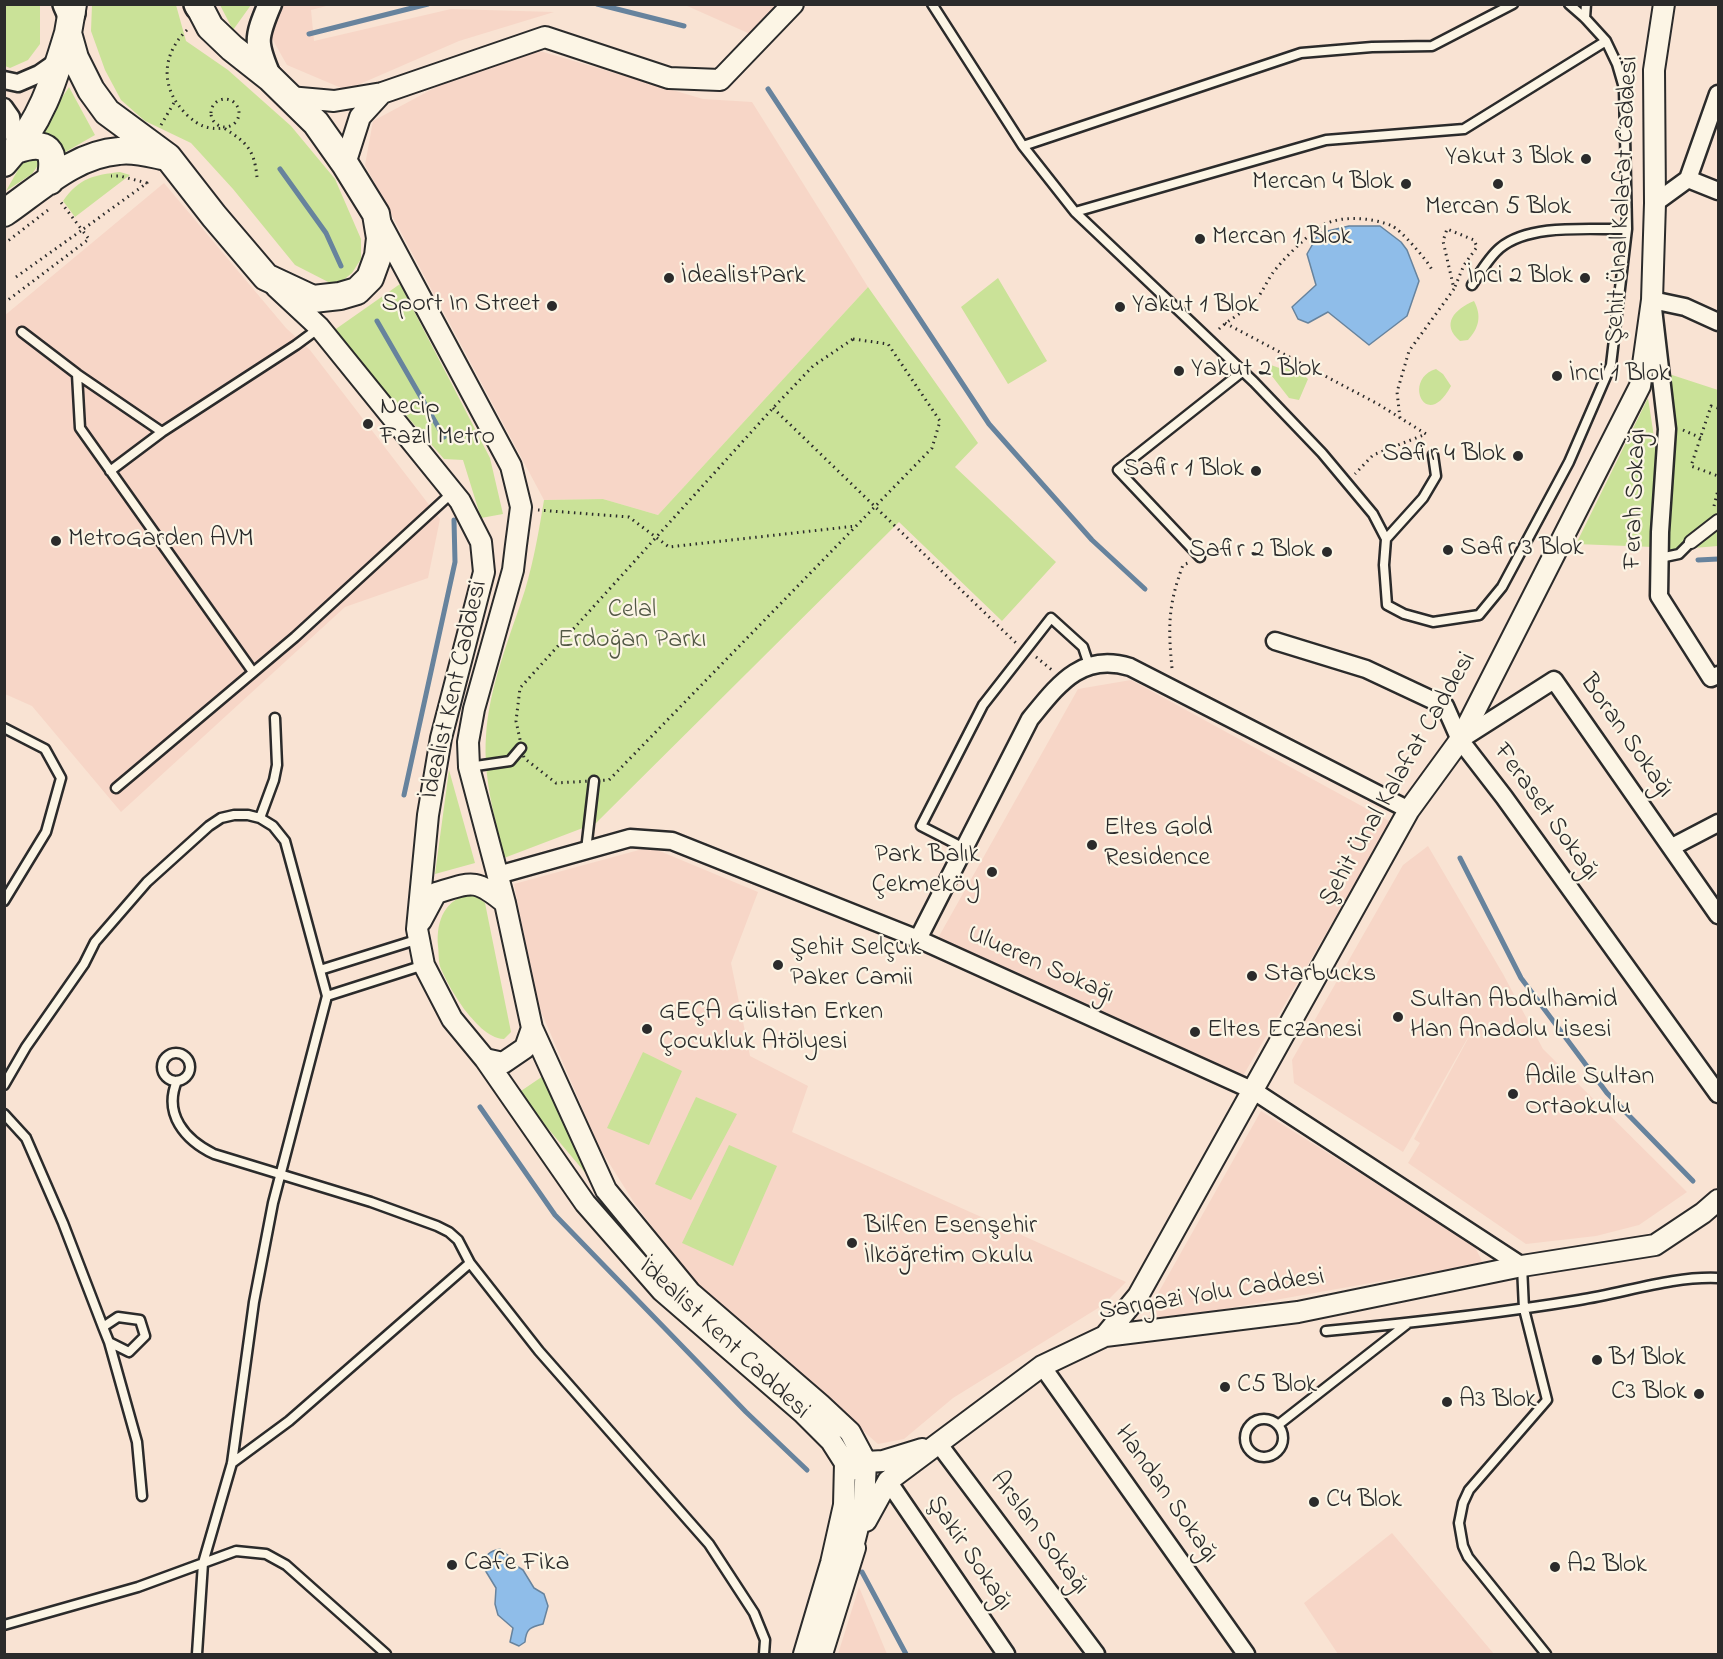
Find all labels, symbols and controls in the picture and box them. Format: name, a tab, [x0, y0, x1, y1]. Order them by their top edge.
street label: Şehit Ünal Kalafat Caddesi	[1601, 55, 1647, 345]
place label: Yakut 3 Blok	[1445, 143, 1574, 175]
marker: Yakut 3 Blok	[1579, 152, 1593, 166]
place label: Mercan 4 Blok	[1252, 168, 1394, 200]
marker: Mercan 4 Blok	[1399, 177, 1413, 191]
marker: Mercan 5 Blok	[1491, 177, 1505, 191]
place label: Mercan 5 Blok	[1425, 193, 1571, 225]
place label: Mercan 1 Blok	[1212, 223, 1352, 255]
marker: Mercan 1 Blok	[1193, 232, 1207, 246]
place label: İdealistPark	[681, 262, 805, 294]
place label: İnci 2 Blok	[1467, 262, 1573, 294]
marker: İdealistPark	[662, 271, 676, 285]
marker: İnci 2 Blok	[1578, 271, 1592, 285]
place label: Sport In Street	[381, 290, 540, 322]
place label: Yakut 1 Blok	[1132, 291, 1259, 323]
marker: Sport In Street	[545, 299, 559, 313]
marker: Yakut 1 Blok	[1113, 300, 1127, 314]
place label: Yakut 2 Blok	[1191, 355, 1322, 387]
place label: İnci 1 Blok	[1569, 360, 1670, 392]
marker: Yakut 2 Blok	[1172, 364, 1186, 378]
marker: İnci 1 Blok	[1550, 369, 1564, 383]
place label: Necip Fazıl Metro	[380, 393, 495, 454]
marker: Necip Fazıl Metro	[361, 417, 375, 431]
street label: Ferah Sokağı	[1619, 428, 1655, 570]
place label: Safir 4 Blok	[1382, 440, 1506, 472]
marker: Safir 4 Blok	[1511, 449, 1525, 463]
place label: Safir 1 Blok	[1123, 455, 1244, 487]
marker: Safir 1 Blok	[1249, 464, 1263, 478]
place label: MetroGarden AVM	[68, 525, 254, 557]
marker: MetroGarden AVM	[49, 534, 63, 548]
place label: Safir 3 Blok	[1460, 534, 1584, 566]
place label: Safir 2 Blok	[1189, 536, 1315, 568]
marker: Safir 3 Blok	[1441, 543, 1455, 557]
marker: Safir 2 Blok	[1320, 545, 1334, 559]
street label: İdealist Kent Caddesi	[416, 578, 496, 802]
park label: Celal Erdoğan Parkı	[558, 596, 706, 658]
street label: Şehit Ünal Kalafat Caddesi	[1313, 647, 1485, 913]
street label: Boran Sokağı	[1571, 669, 1679, 805]
street label: Feraset Sokağı	[1485, 738, 1605, 888]
place label: Eltes Gold Residence	[1104, 814, 1212, 876]
marker: Eltes Gold Residence	[1085, 838, 1099, 852]
place label: Park Balık Çekmeköy	[872, 841, 980, 903]
marker: Park Balık Çekmeköy	[985, 865, 999, 879]
street label: Ulueren Sokağı	[962, 920, 1118, 1012]
place label: Şehit Selçuk Paker Camii	[790, 934, 921, 996]
marker: Şehit Selçuk Paker Camii	[771, 958, 785, 972]
place label: Starbucks	[1264, 960, 1376, 992]
marker: Starbucks	[1245, 969, 1259, 983]
place label: Sultan Abdulhamid Han Anadolu Lisesi	[1410, 986, 1617, 1048]
place label: GEÇA Gülistan Erken Çocukluk Atölyesi	[659, 998, 883, 1060]
marker: Sultan Abdulhamid Han Anadolu Lisesi	[1391, 1010, 1405, 1024]
place label: Eltes Eczanesi	[1207, 1016, 1362, 1048]
marker: GEÇA Gülistan Erken Çocukluk Atölyesi	[640, 1022, 654, 1036]
marker: Eltes Eczanesi	[1188, 1025, 1202, 1039]
place label: Adile Sultan Ortaokulu	[1525, 1063, 1654, 1124]
marker: Adile Sultan Ortaokulu	[1506, 1087, 1520, 1101]
place label: Bilfen Esenşehir İlköğretim Okulu	[864, 1212, 1037, 1274]
marker: Bilfen Esenşehir İlköğretim Okulu	[845, 1236, 859, 1250]
street label: İdealist Kent Caddesi	[631, 1252, 815, 1428]
street label: Sarıgazi Yolu Caddesi	[1097, 1263, 1327, 1329]
place label: B1 Blok	[1609, 1344, 1686, 1376]
marker: B1 Blok	[1590, 1353, 1604, 1367]
place label: C5 Blok	[1237, 1371, 1317, 1403]
place label: C3 Blok	[1611, 1378, 1687, 1410]
marker: C5 Blok	[1218, 1380, 1232, 1394]
place label: A3 Blok	[1459, 1386, 1537, 1418]
marker: C3 Blok	[1692, 1387, 1706, 1401]
marker: A3 Blok	[1440, 1395, 1454, 1409]
street label: Handan Sokağı	[1106, 1420, 1224, 1570]
street label: Arslan Sokağı	[982, 1466, 1094, 1602]
place label: C4 Blok	[1326, 1486, 1402, 1518]
street label: Şakir Sokağı	[918, 1490, 1018, 1618]
marker: C4 Blok	[1307, 1495, 1321, 1509]
place label: Cafe Fika	[464, 1549, 569, 1581]
place label: A2 Blok	[1567, 1551, 1647, 1583]
marker: Cafe Fika	[445, 1558, 459, 1572]
marker: A2 Blok	[1548, 1560, 1562, 1574]

